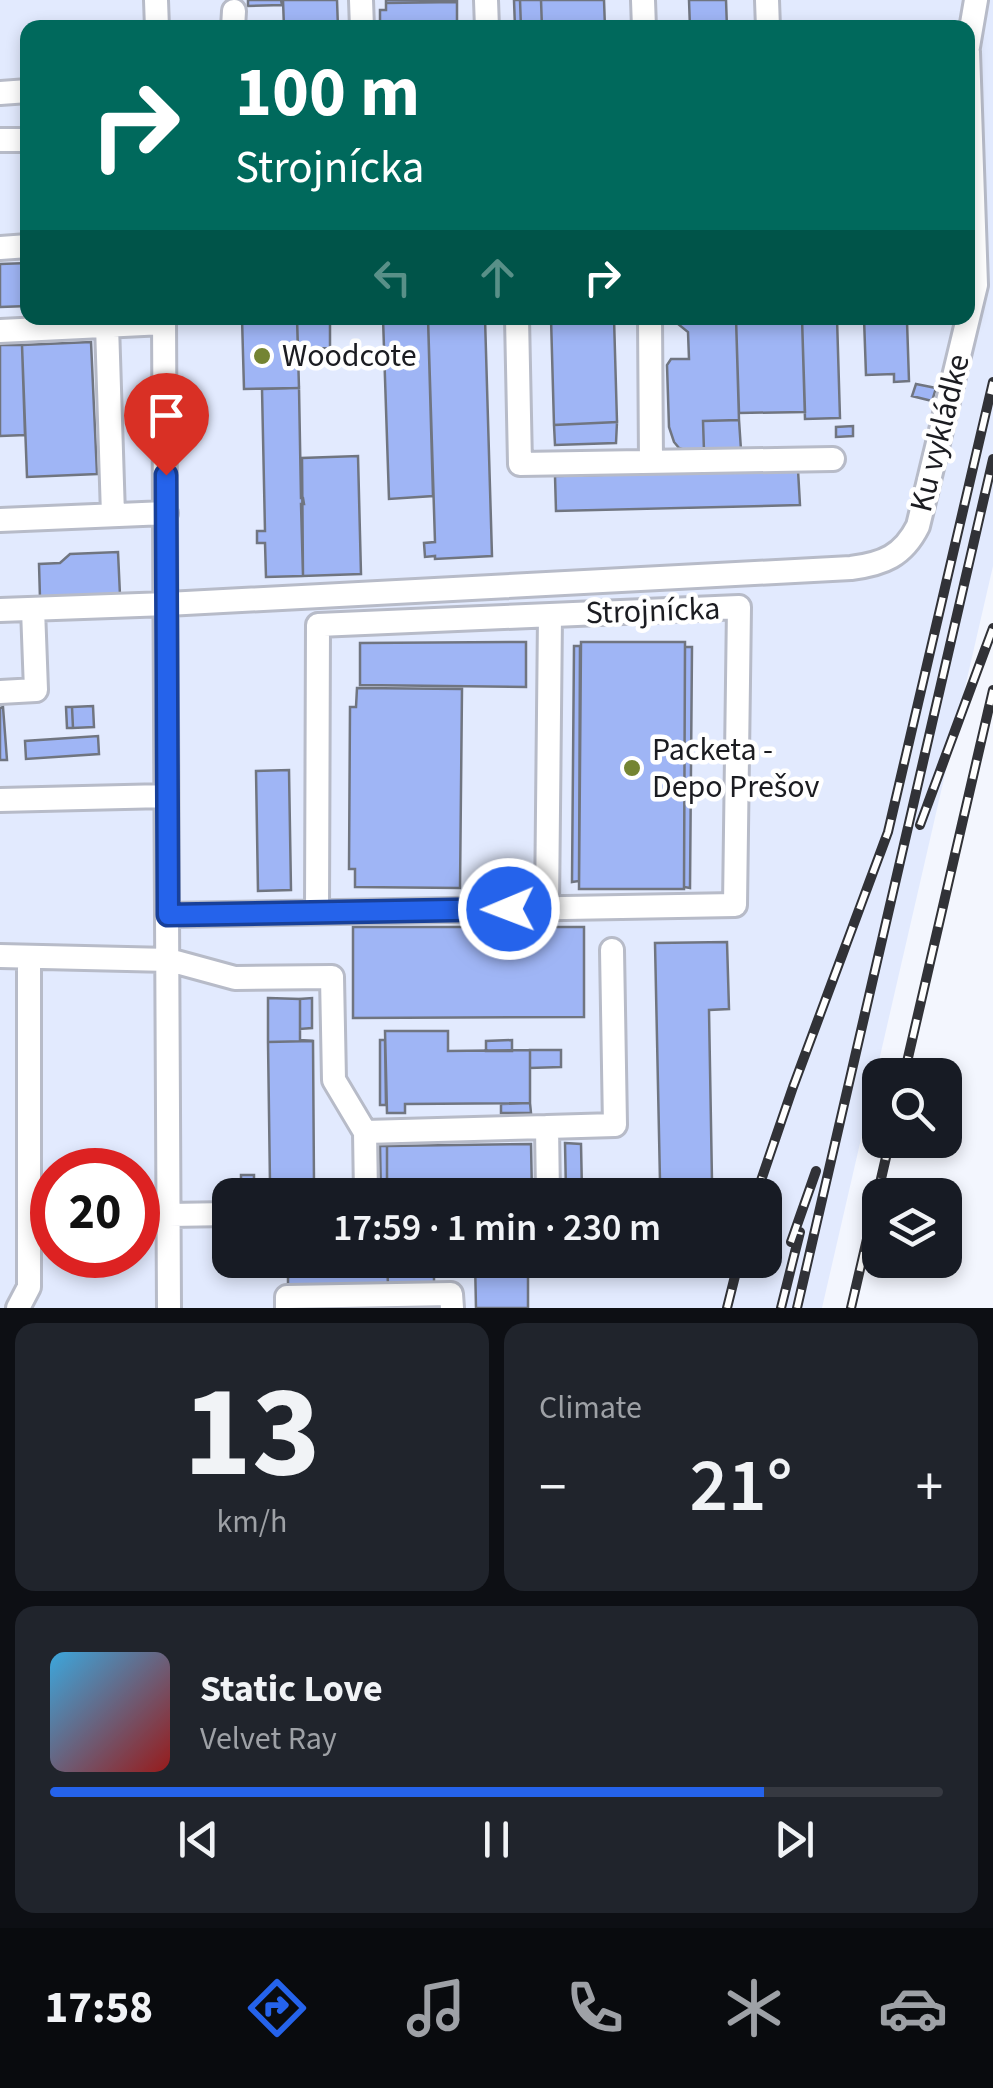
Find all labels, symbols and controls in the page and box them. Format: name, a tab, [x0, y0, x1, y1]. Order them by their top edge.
text: 100 m	[235, 43, 420, 143]
icon: right	[70, 60, 200, 190]
text: Strojnícka	[235, 136, 425, 200]
icon: left	[365, 250, 420, 305]
icon: ahead	[470, 250, 525, 305]
icon: right	[575, 250, 630, 305]
place label: Woodcote	[282, 333, 417, 379]
marker: Woodcote	[251, 345, 273, 367]
street label: Ku vykládke	[898, 349, 982, 517]
pin	[124, 373, 209, 476]
icon: arrive	[139, 388, 194, 443]
street label: Strojnícka	[585, 586, 721, 636]
place label: Packeta - Depo Prešov	[652, 727, 819, 810]
marker: Packeta - Depo Prešov	[621, 757, 643, 779]
position arrow	[457, 857, 561, 961]
map controls	[862, 1058, 962, 1278]
button: search	[862, 1058, 962, 1158]
speed limit sign: 20	[30, 1148, 160, 1278]
button: layers	[862, 1178, 962, 1278]
text: 17:59 · 1 min · 230 m	[333, 1201, 661, 1255]
text: 13	[183, 1341, 321, 1526]
text: Climate	[539, 1385, 642, 1431]
text: 21°	[689, 1433, 793, 1540]
text: −	[539, 1449, 566, 1527]
text: +	[916, 1449, 943, 1527]
text: km/h	[217, 1499, 287, 1545]
text: Static Love	[200, 1662, 383, 1716]
text: Velvet Ray	[200, 1716, 337, 1762]
icon: previous	[171, 1812, 226, 1867]
icon: pause	[469, 1812, 524, 1867]
icon: next	[767, 1812, 822, 1867]
icon: directions	[242, 1973, 312, 2043]
icon: music	[401, 1973, 471, 2043]
icon: phone	[560, 1973, 630, 2043]
icon: climate	[719, 1973, 789, 2043]
icon: car	[878, 1973, 948, 2043]
text: 17:58	[45, 1976, 153, 2040]

